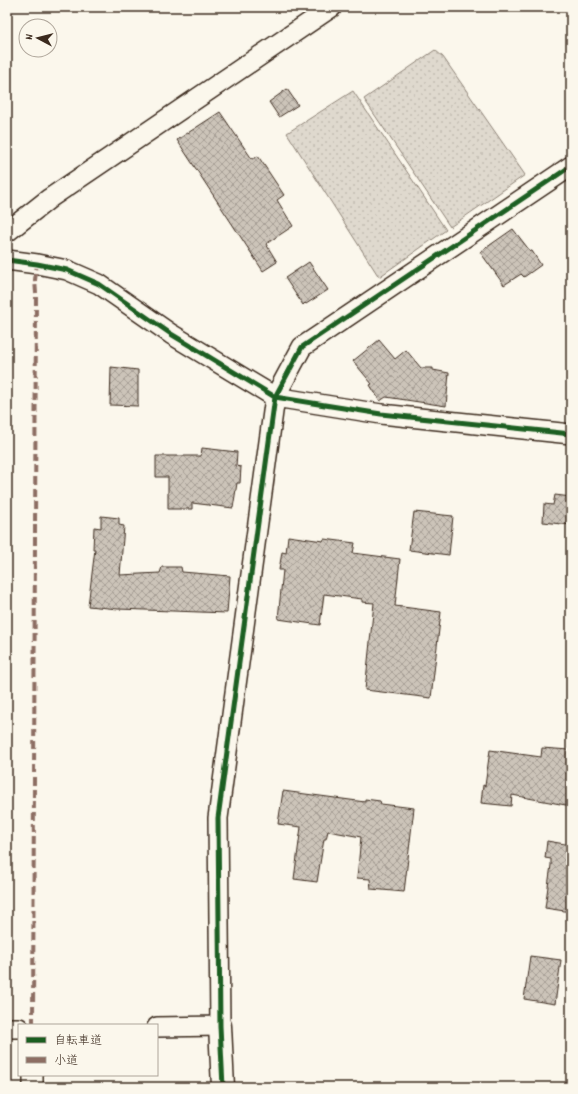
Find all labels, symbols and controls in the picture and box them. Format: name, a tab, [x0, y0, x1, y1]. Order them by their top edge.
north arrow	[18, 18, 58, 58]
text: N	[22, 33, 38, 41]
legend	[18, 1024, 158, 1076]
text: 自転車道	[54, 1033, 102, 1050]
text: 小道	[54, 1053, 78, 1070]

